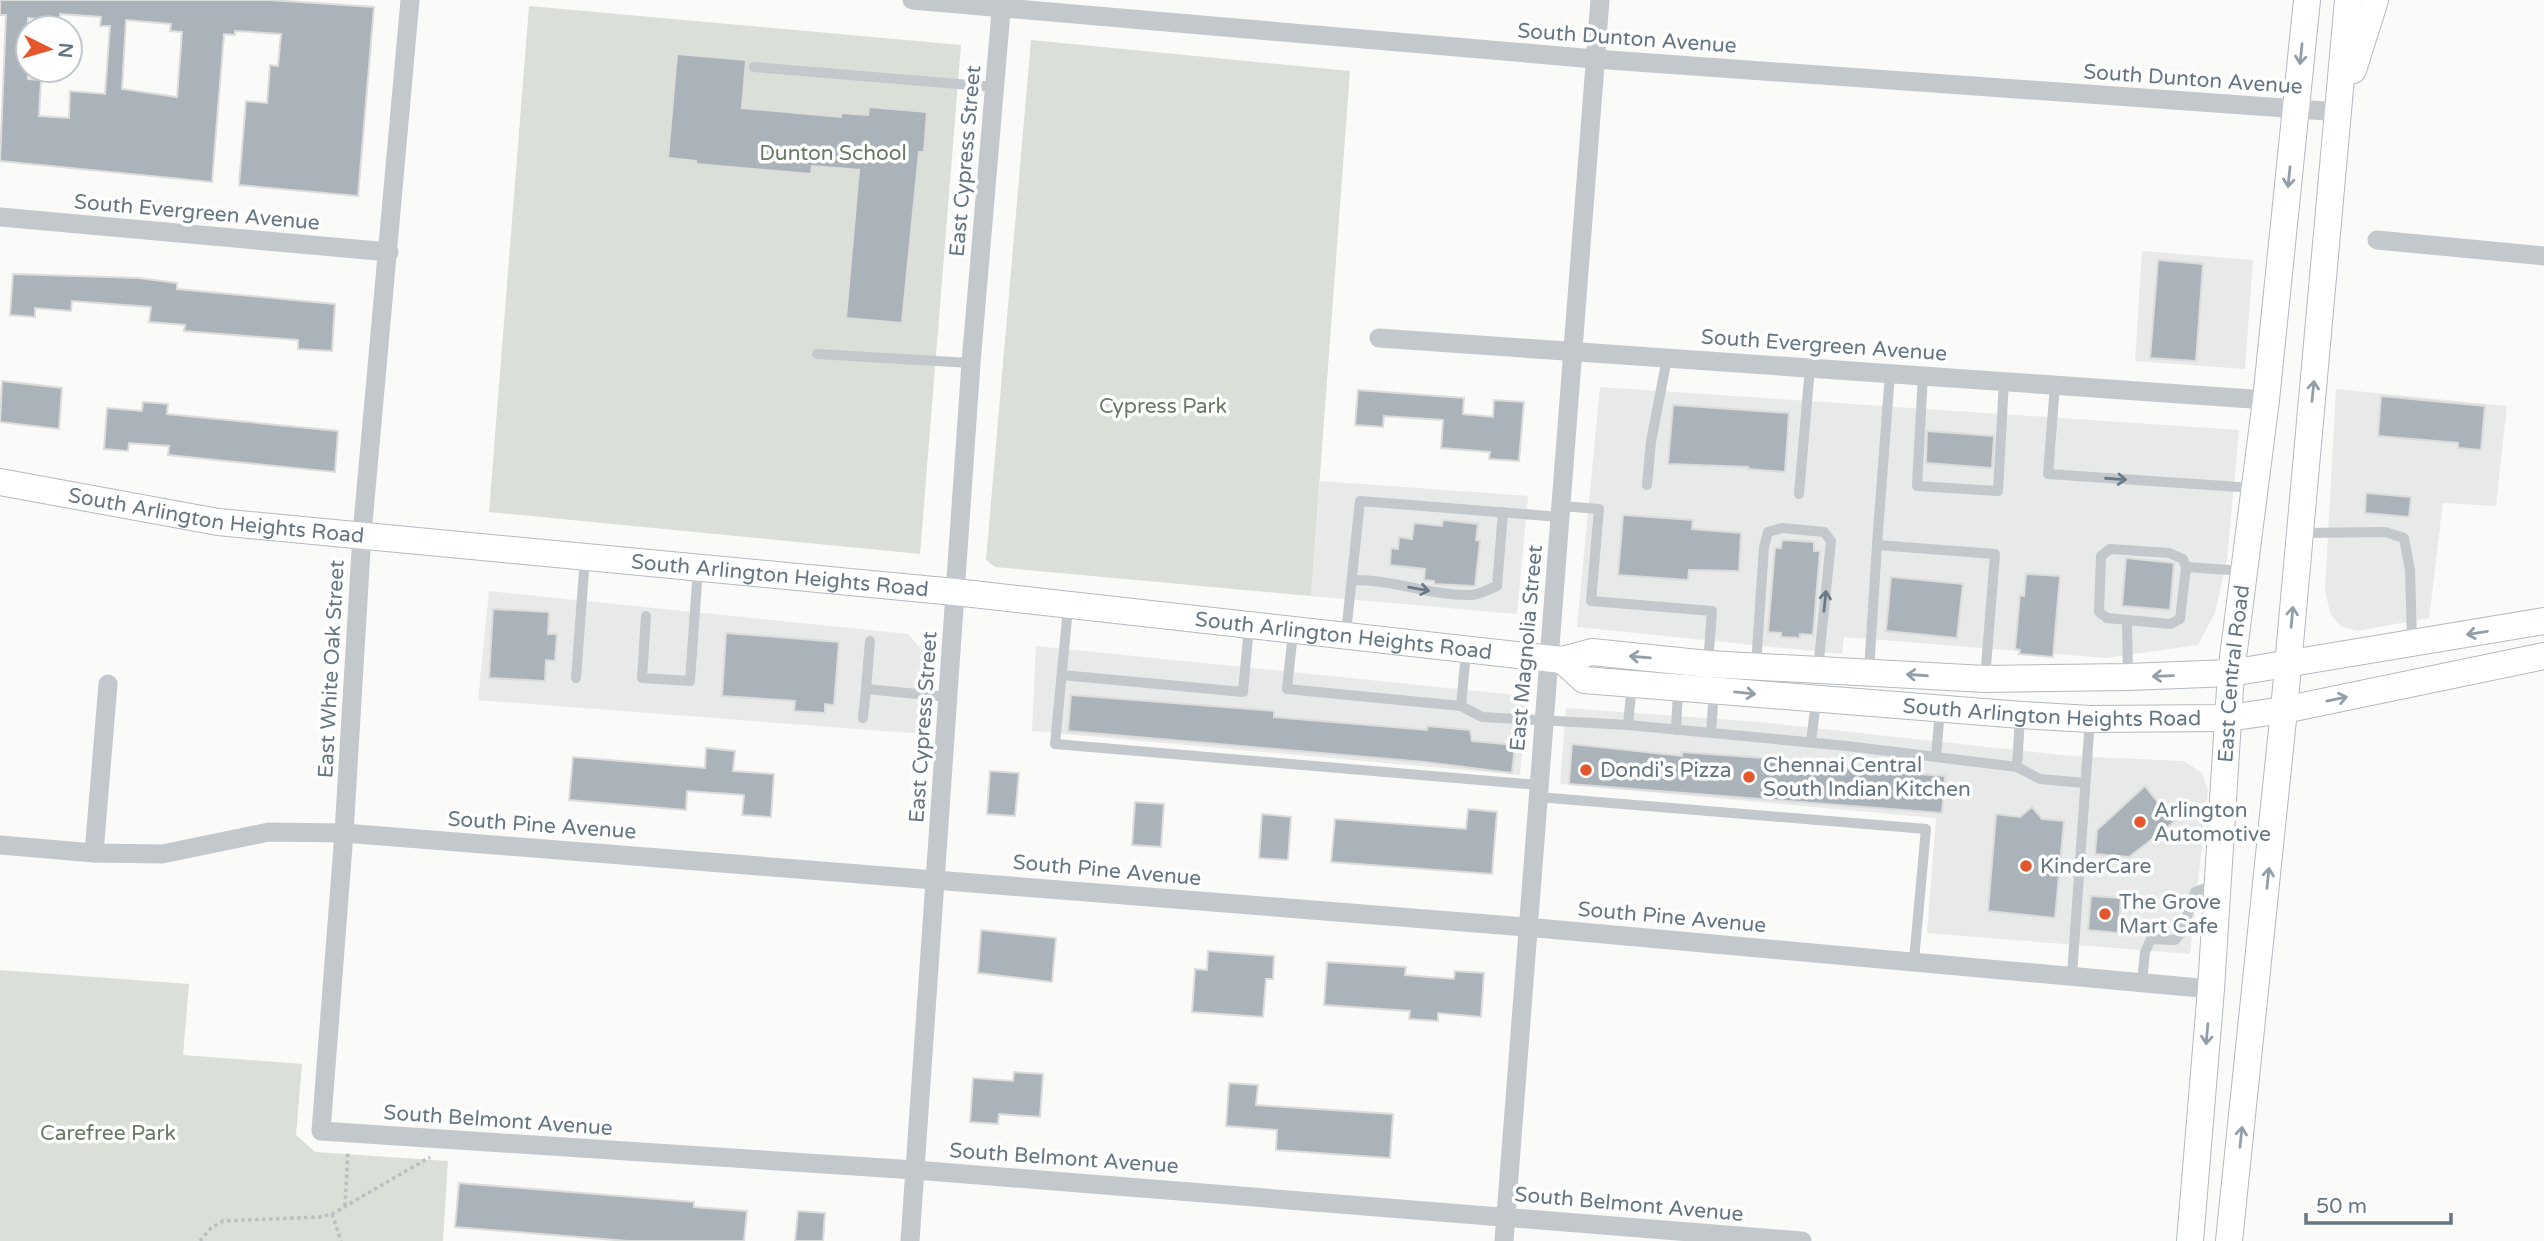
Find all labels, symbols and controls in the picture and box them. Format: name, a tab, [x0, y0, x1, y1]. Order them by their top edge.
north arrow	[14, 14, 84, 84]
street label: South Dunton Avenue	[1516, 18, 1738, 59]
text: N	[53, 42, 77, 59]
one-way arrow	[2295, 43, 2308, 65]
street label: South Dunton Avenue	[2082, 59, 2304, 100]
street label: East Cypress Street	[945, 64, 986, 258]
park label: Dunton School	[759, 141, 907, 166]
one-way arrow	[2282, 165, 2295, 188]
street label: South Evergreen Avenue	[73, 189, 321, 236]
street label: South Evergreen Avenue	[1700, 324, 1948, 367]
one-way arrow	[2306, 380, 2319, 403]
park label: Cypress Park	[1099, 394, 1227, 419]
one-way arrow	[2104, 472, 2127, 485]
street label: South Arlington Heights Road	[66, 483, 365, 549]
street label: East Magnolia Street	[1505, 544, 1548, 752]
street label: South Arlington Heights Road	[630, 549, 930, 602]
street label: East White Oak Street	[313, 559, 350, 779]
one-way arrow	[1407, 582, 1430, 596]
street label: East Central Road	[2213, 583, 2255, 763]
one-way arrow	[1819, 591, 1832, 613]
street label: South Arlington Heights Road	[1194, 607, 1493, 665]
one-way arrow	[2286, 607, 2299, 629]
one-way arrow	[2466, 627, 2489, 640]
street label: East Cypress Street	[904, 630, 943, 824]
one-way arrow	[1629, 650, 1652, 663]
one-way arrow	[1906, 668, 1928, 681]
one-way arrow	[2152, 669, 2175, 682]
one-way arrow	[1733, 686, 1756, 699]
one-way arrow	[2325, 691, 2348, 705]
street label: South Arlington Heights Road	[1902, 694, 2201, 732]
place label: Chennai Central South Indian Kitchen	[1763, 753, 1971, 802]
place label: Dondi's Pizza	[1600, 758, 1732, 783]
marker: Dondi's Pizza	[1578, 762, 1594, 778]
marker: Chennai Central South Indian Kitchen	[1741, 769, 1757, 785]
place label: Arlington Automotive	[2154, 798, 2271, 847]
street label: South Pine Avenue	[447, 806, 637, 845]
marker: Arlington Automotive	[2132, 814, 2148, 830]
street label: South Pine Avenue	[1012, 850, 1202, 891]
place label: KinderCare	[2040, 854, 2151, 879]
marker: KinderCare	[2018, 858, 2034, 874]
one-way arrow	[2261, 867, 2274, 890]
place label: The Grove Mart Cafe	[2119, 890, 2221, 939]
street label: South Pine Avenue	[1577, 897, 1767, 938]
marker: The Grove Mart Cafe	[2097, 906, 2113, 922]
one-way arrow	[2200, 1023, 2213, 1045]
street label: South Belmont Avenue	[383, 1100, 613, 1141]
park label: Carefree Park	[40, 1121, 176, 1146]
one-way arrow	[2235, 1126, 2248, 1149]
street label: South Belmont Avenue	[949, 1138, 1179, 1179]
street label: South Belmont Avenue	[1514, 1182, 1744, 1227]
scale bar	[2306, 1182, 2451, 1226]
text: 50 m	[2316, 1194, 2367, 1219]

